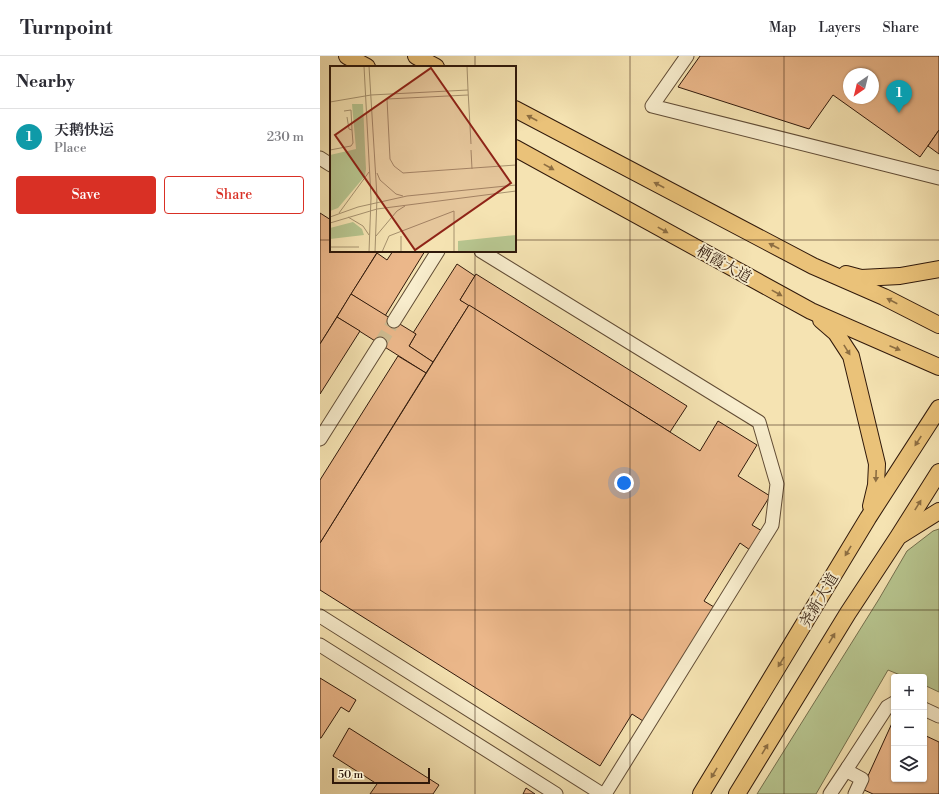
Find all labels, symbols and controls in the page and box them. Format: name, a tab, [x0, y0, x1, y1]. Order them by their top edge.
text: Turnpoint	[20, 16, 113, 40]
text: Map	[769, 19, 796, 37]
text: Layers	[818, 19, 861, 37]
text: Share	[883, 19, 919, 37]
inset map	[330, 66, 516, 252]
north arrow	[843, 68, 879, 104]
text: Nearby	[16, 71, 75, 93]
pin: 1	[886, 80, 912, 113]
one-way arrow	[526, 114, 538, 121]
text: 天鹅快运	[54, 121, 114, 140]
text: 1	[26, 129, 32, 145]
text: 230 m	[267, 129, 304, 145]
text: Place	[54, 140, 86, 156]
one-way arrow	[543, 164, 555, 171]
button: Save	[16, 176, 156, 214]
button: Share	[164, 176, 304, 214]
one-way arrow	[654, 182, 665, 188]
one-way arrow	[657, 227, 669, 233]
street label: 栖霞大道	[693, 242, 755, 287]
one-way arrow	[768, 242, 780, 249]
one-way arrow	[771, 289, 783, 296]
one-way arrow	[886, 298, 898, 304]
one-way arrow	[843, 344, 850, 356]
one-way arrow	[889, 345, 901, 351]
one-way arrow	[914, 436, 922, 446]
one-way arrow	[873, 470, 880, 482]
your location	[614, 473, 634, 493]
one-way arrow	[914, 500, 922, 510]
one-way arrow	[845, 545, 852, 557]
street label: 尧新大道	[796, 570, 843, 631]
one-way arrow	[829, 632, 836, 644]
one-way arrow	[777, 657, 785, 667]
map controls	[891, 674, 927, 782]
button: +	[891, 674, 927, 710]
button: −	[891, 710, 927, 746]
one-way arrow	[761, 743, 768, 755]
button: layers	[891, 746, 927, 782]
scale bar	[332, 766, 430, 785]
text: 50 m	[338, 768, 363, 782]
one-way arrow	[710, 768, 718, 778]

